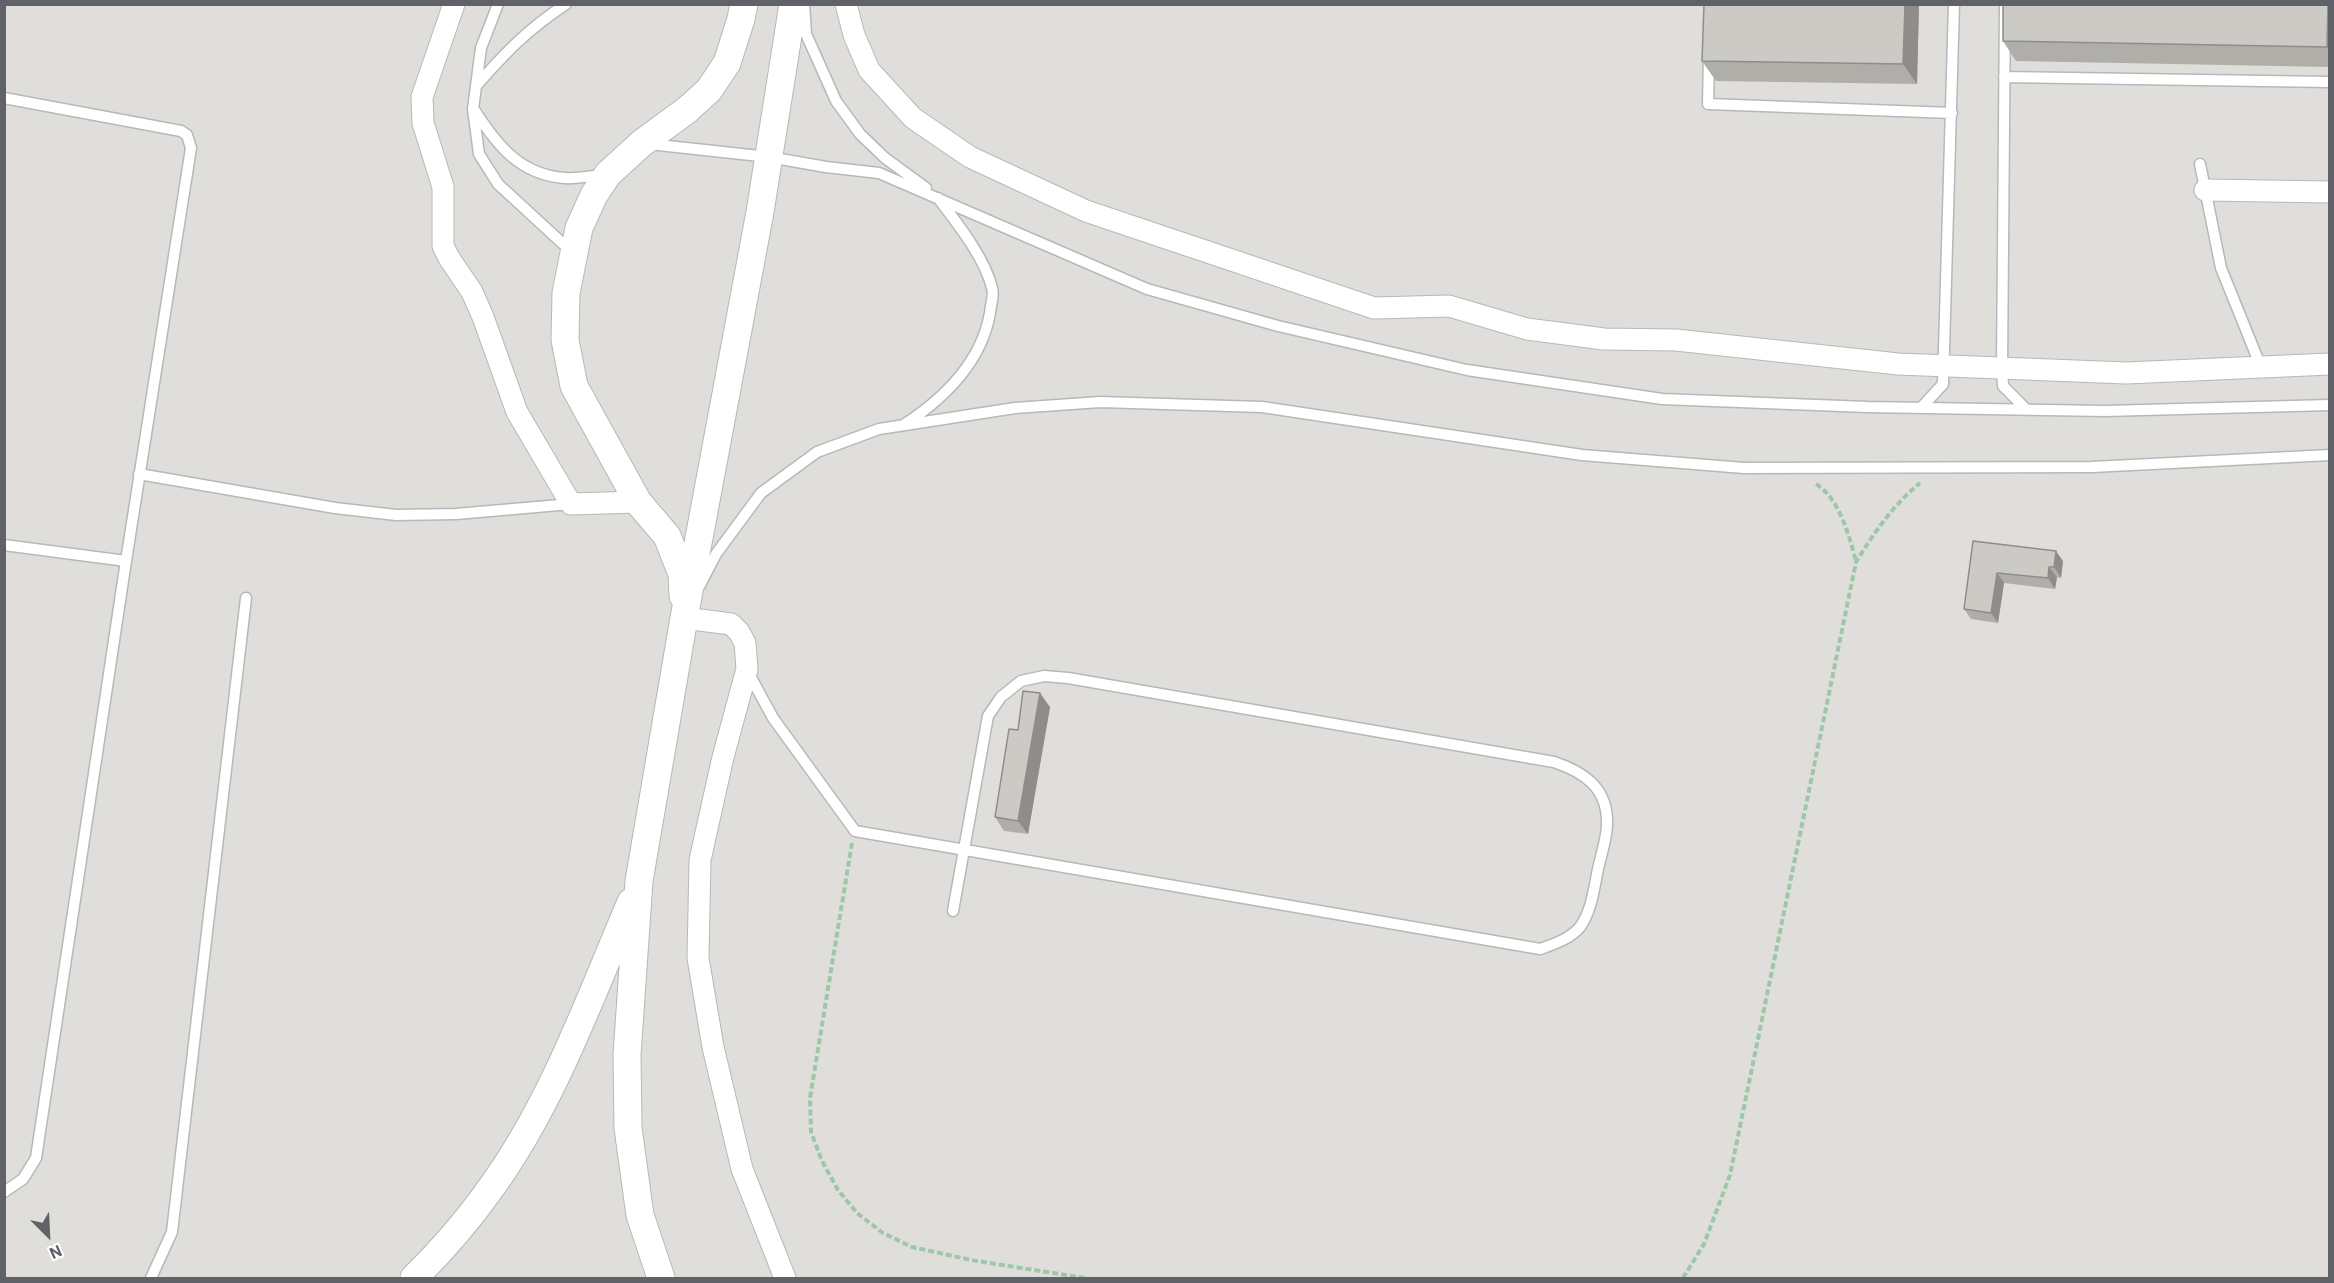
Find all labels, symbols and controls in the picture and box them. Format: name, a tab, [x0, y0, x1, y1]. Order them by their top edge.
north arrow	[18, 1205, 78, 1265]
text: N	[47, 1241, 65, 1263]

